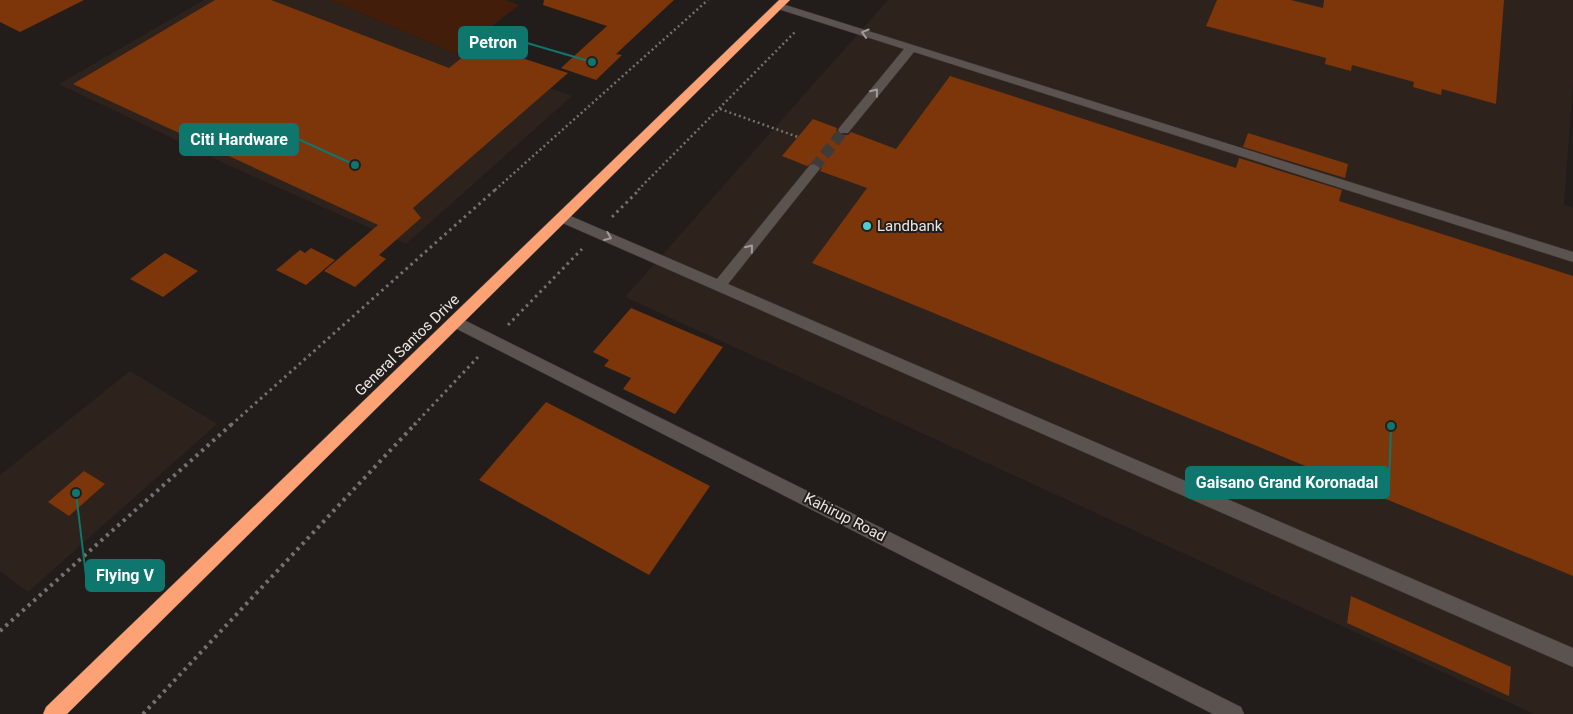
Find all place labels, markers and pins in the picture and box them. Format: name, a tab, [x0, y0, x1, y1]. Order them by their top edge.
callout: Petron	[459, 27, 527, 58]
callout: Citi Hardware	[180, 124, 298, 155]
place label: Landbank	[877, 217, 943, 235]
marker: Landbank	[861, 220, 873, 232]
callout: Gaisano Grand Koronadal	[1186, 467, 1389, 498]
callout: Flying V	[86, 560, 164, 591]

